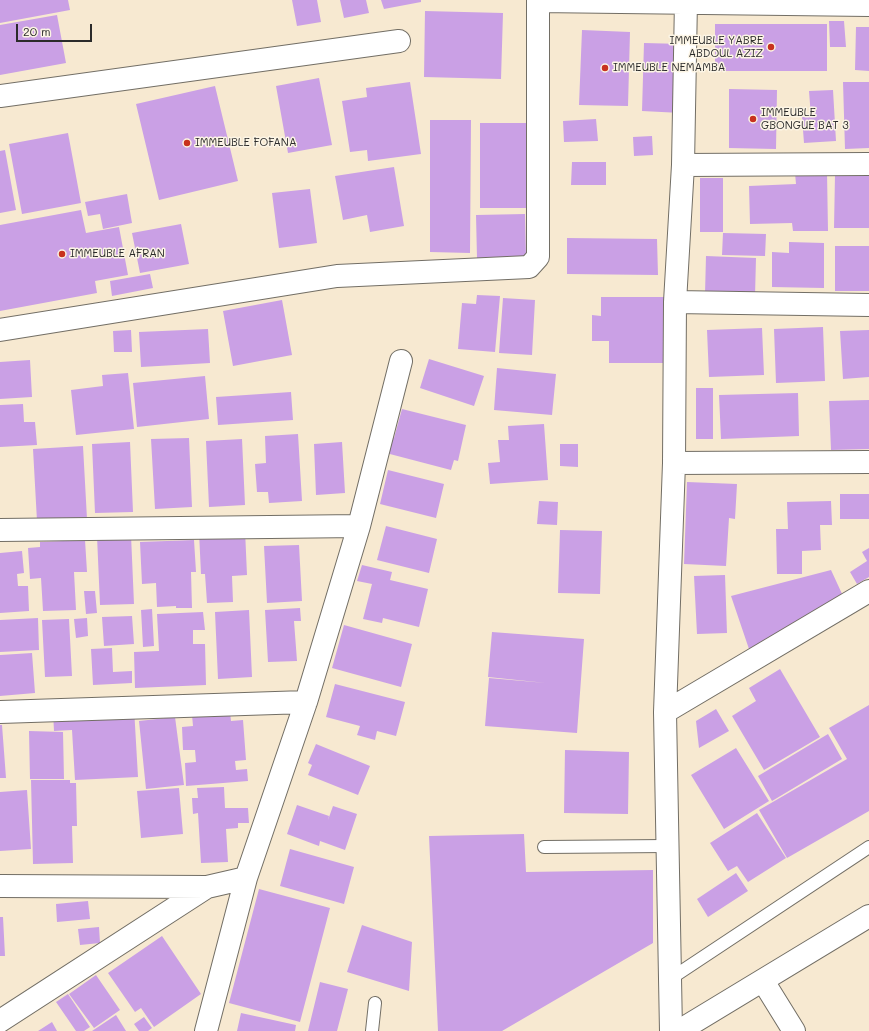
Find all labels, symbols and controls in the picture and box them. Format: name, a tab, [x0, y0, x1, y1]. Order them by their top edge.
scale bar	[18, 16, 94, 42]
text: 20 m	[23, 23, 51, 39]
place label: IMMEUBLE YABRE ABDOUL AZIZ	[670, 34, 763, 60]
marker: IMMEUBLE YABRE ABDOUL AZIZ	[766, 42, 776, 52]
place label: IMMEUBLE NEMAMBA	[613, 61, 725, 75]
marker: IMMEUBLE NEMAMBA	[600, 63, 610, 73]
place label: IMMEUBLE GBONGUE BAT 3	[761, 106, 849, 132]
marker: IMMEUBLE GBONGUE BAT 3	[748, 114, 758, 124]
place label: IMMEUBLE FOFANA	[195, 136, 297, 150]
marker: IMMEUBLE FOFANA	[182, 138, 192, 148]
place label: IMMEUBLE AFRAN	[70, 247, 165, 261]
marker: IMMEUBLE AFRAN	[57, 249, 67, 259]

